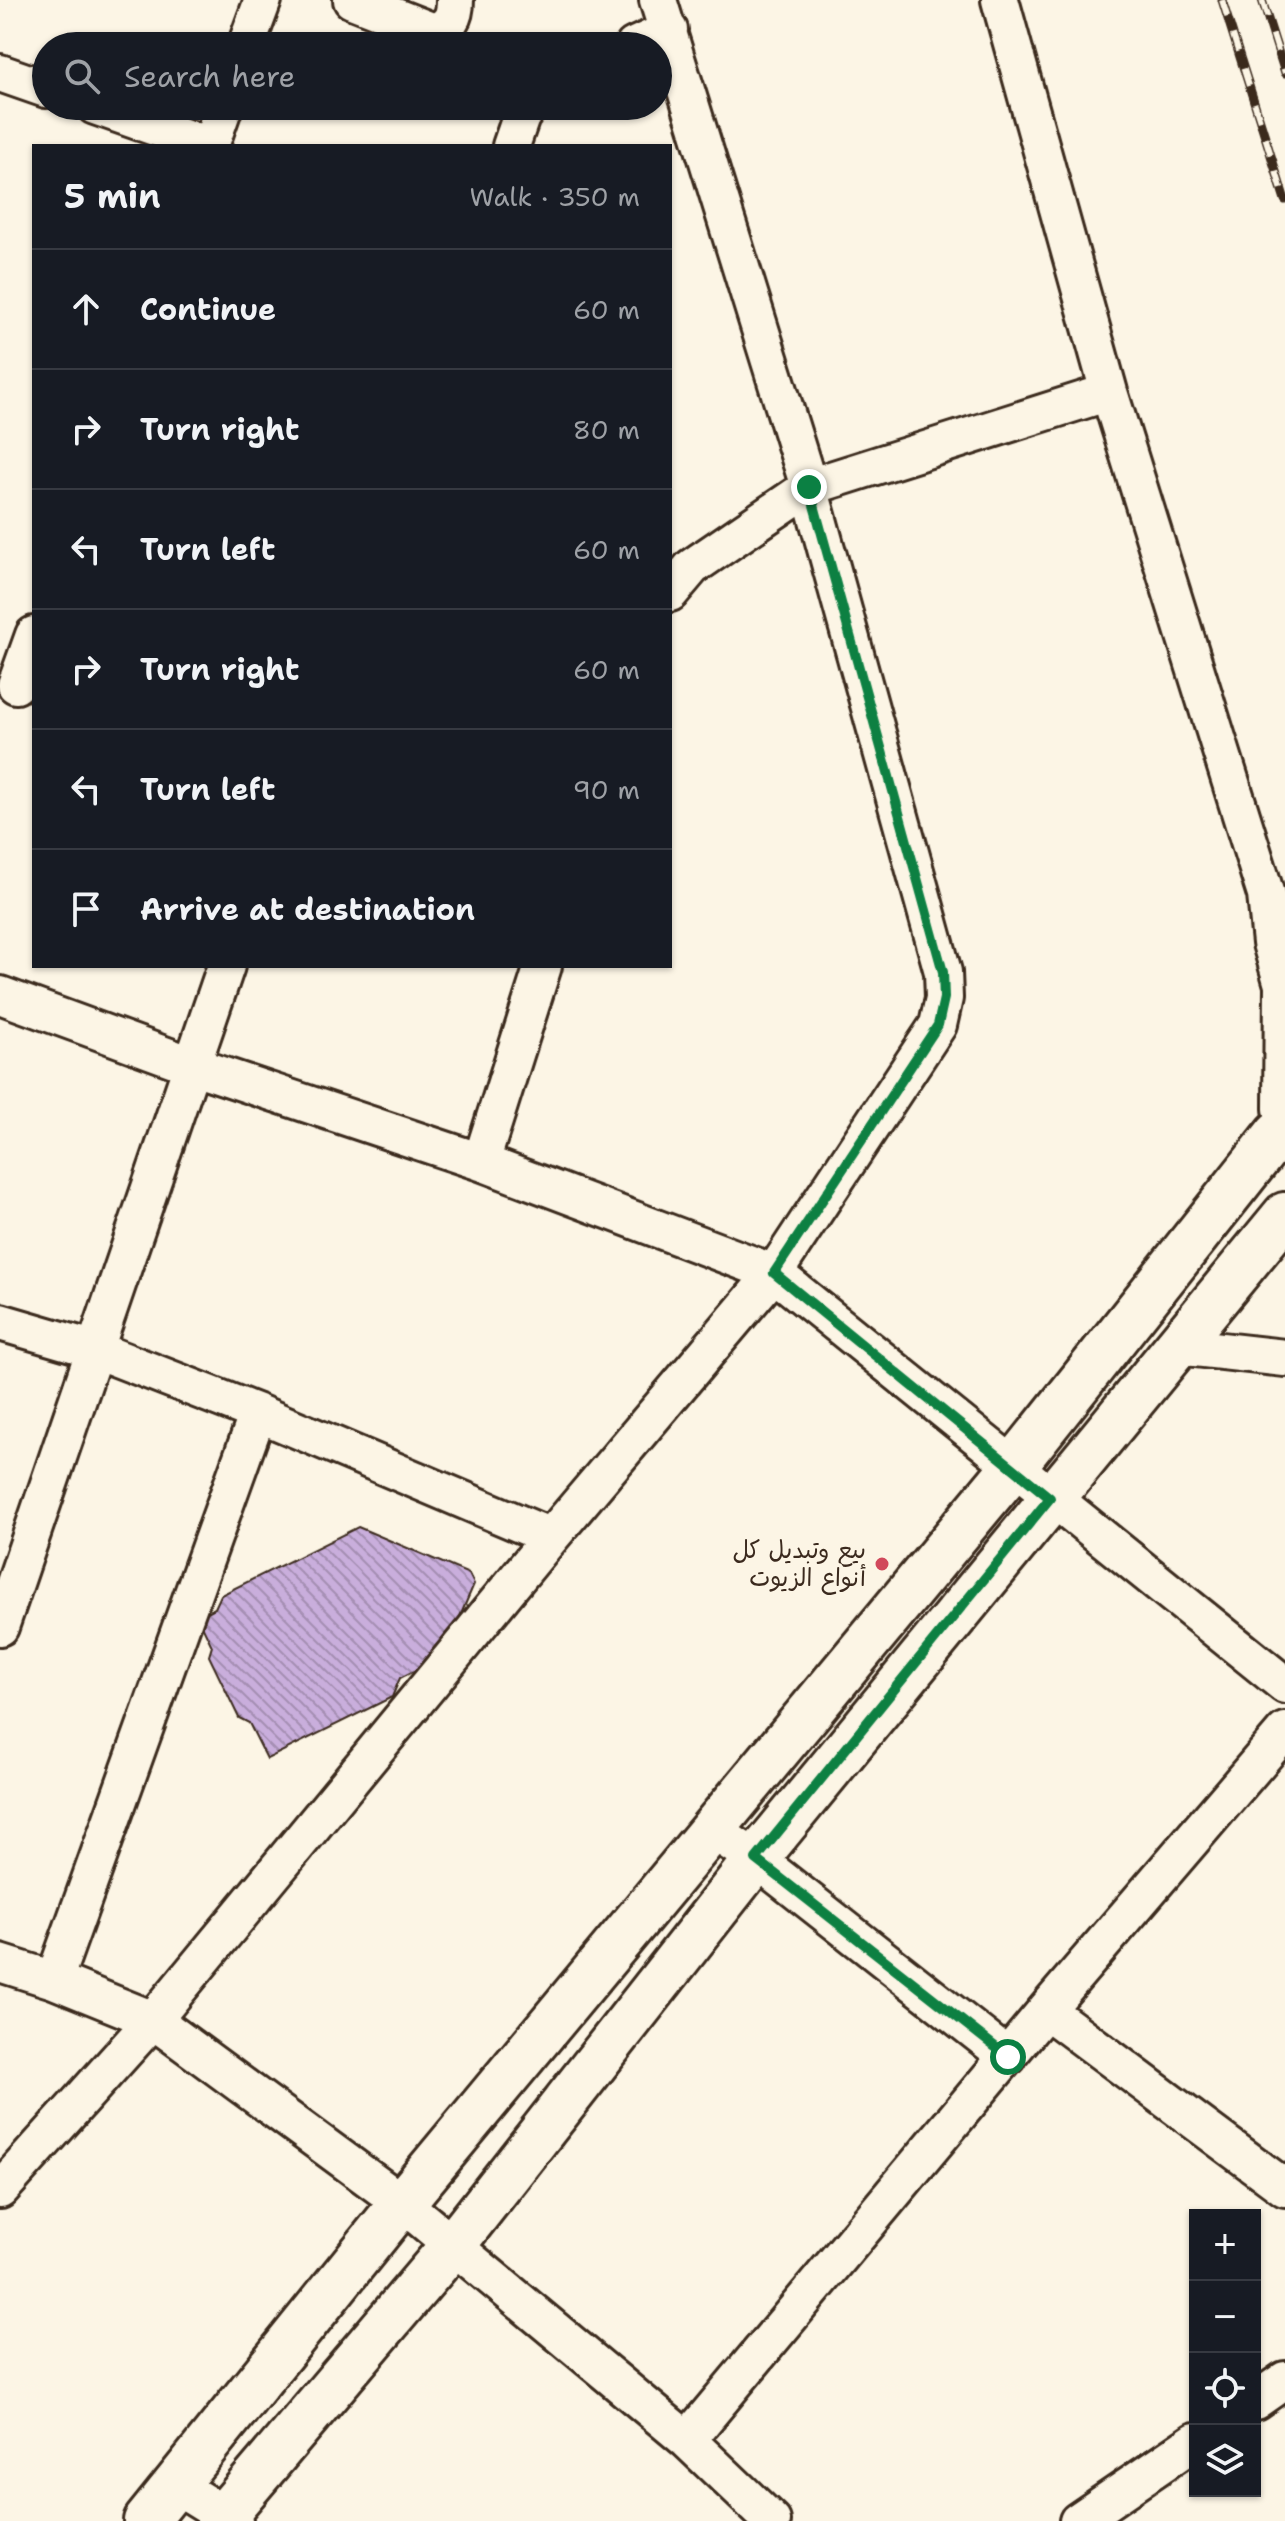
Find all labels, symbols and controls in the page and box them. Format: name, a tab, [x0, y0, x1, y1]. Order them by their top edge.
search box	[32, 32, 672, 120]
icon: search	[60, 54, 104, 98]
text: Search here	[124, 56, 295, 97]
text: 5 min	[64, 173, 161, 219]
text: Walk · 350 m	[470, 179, 640, 214]
icon: ahead	[64, 287, 108, 331]
text: Continue	[140, 289, 276, 330]
text: 60 m	[573, 292, 640, 327]
icon: right	[64, 407, 108, 451]
text: Turn right	[140, 409, 299, 450]
text: 80 m	[573, 412, 640, 447]
route end	[791, 469, 827, 505]
icon: left	[64, 527, 108, 571]
text: Turn left	[140, 529, 275, 570]
text: 60 m	[573, 532, 640, 567]
icon: right	[64, 647, 108, 691]
text: Turn right	[140, 649, 299, 690]
text: 60 m	[573, 652, 640, 687]
icon: left	[64, 767, 108, 811]
text: Turn left	[140, 769, 275, 810]
text: 90 m	[573, 772, 640, 807]
icon: arrive	[64, 887, 108, 931]
text: Arrive at destination	[140, 889, 475, 930]
place label: بيع وتبديل كل أنواع الزيوت	[733, 1534, 866, 1595]
marker: بيع وتبديل كل أنواع الزيوت	[873, 1555, 891, 1573]
route start	[990, 2039, 1026, 2075]
map controls	[1189, 2209, 1261, 2497]
button: +	[1189, 2209, 1261, 2281]
button: −	[1189, 2281, 1261, 2353]
button: locate	[1189, 2353, 1261, 2425]
button: layers	[1189, 2425, 1261, 2497]

